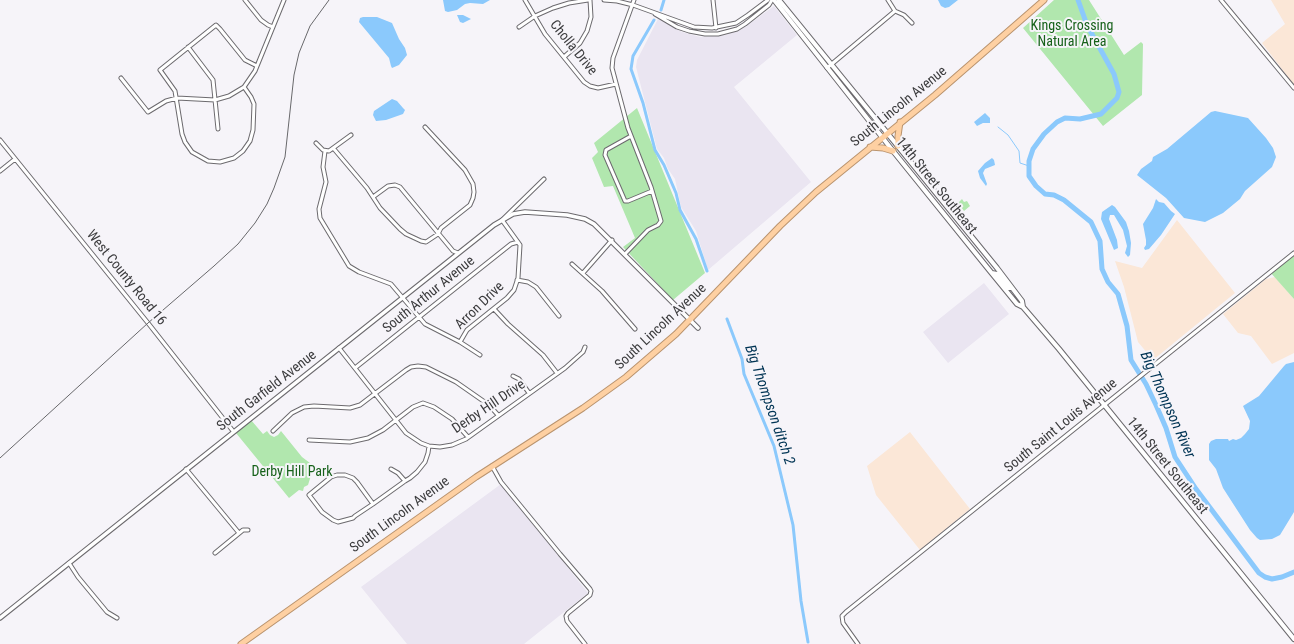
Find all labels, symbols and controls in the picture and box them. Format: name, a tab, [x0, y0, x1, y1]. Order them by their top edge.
street label: Cholla Drive	[546, 17, 600, 79]
park label: Kings Crossing Natural Area	[1031, 18, 1113, 50]
street label: South Lincoln Avenue	[848, 63, 950, 151]
street label: 14th Street Southeast	[892, 134, 980, 238]
street label: West County Road 16	[82, 227, 170, 329]
street label: South Arthur Avenue	[380, 253, 478, 337]
street label: Arron Drive	[452, 279, 508, 333]
street label: South Lincoln Avenue	[612, 280, 710, 374]
water label: Big Thompson ditch 2	[740, 343, 798, 467]
street label: South Garfield Avenue	[214, 347, 320, 435]
water label: Big Thompson River	[1135, 349, 1199, 461]
street label: South Saint Louis Avenue	[1001, 375, 1121, 477]
street label: Derby Hill Drive	[449, 377, 529, 437]
street label: 14th Street Southeast	[1123, 414, 1211, 518]
park label: Derby Hill Park	[251, 464, 333, 480]
street label: South Lincoln Avenue	[347, 473, 453, 557]

